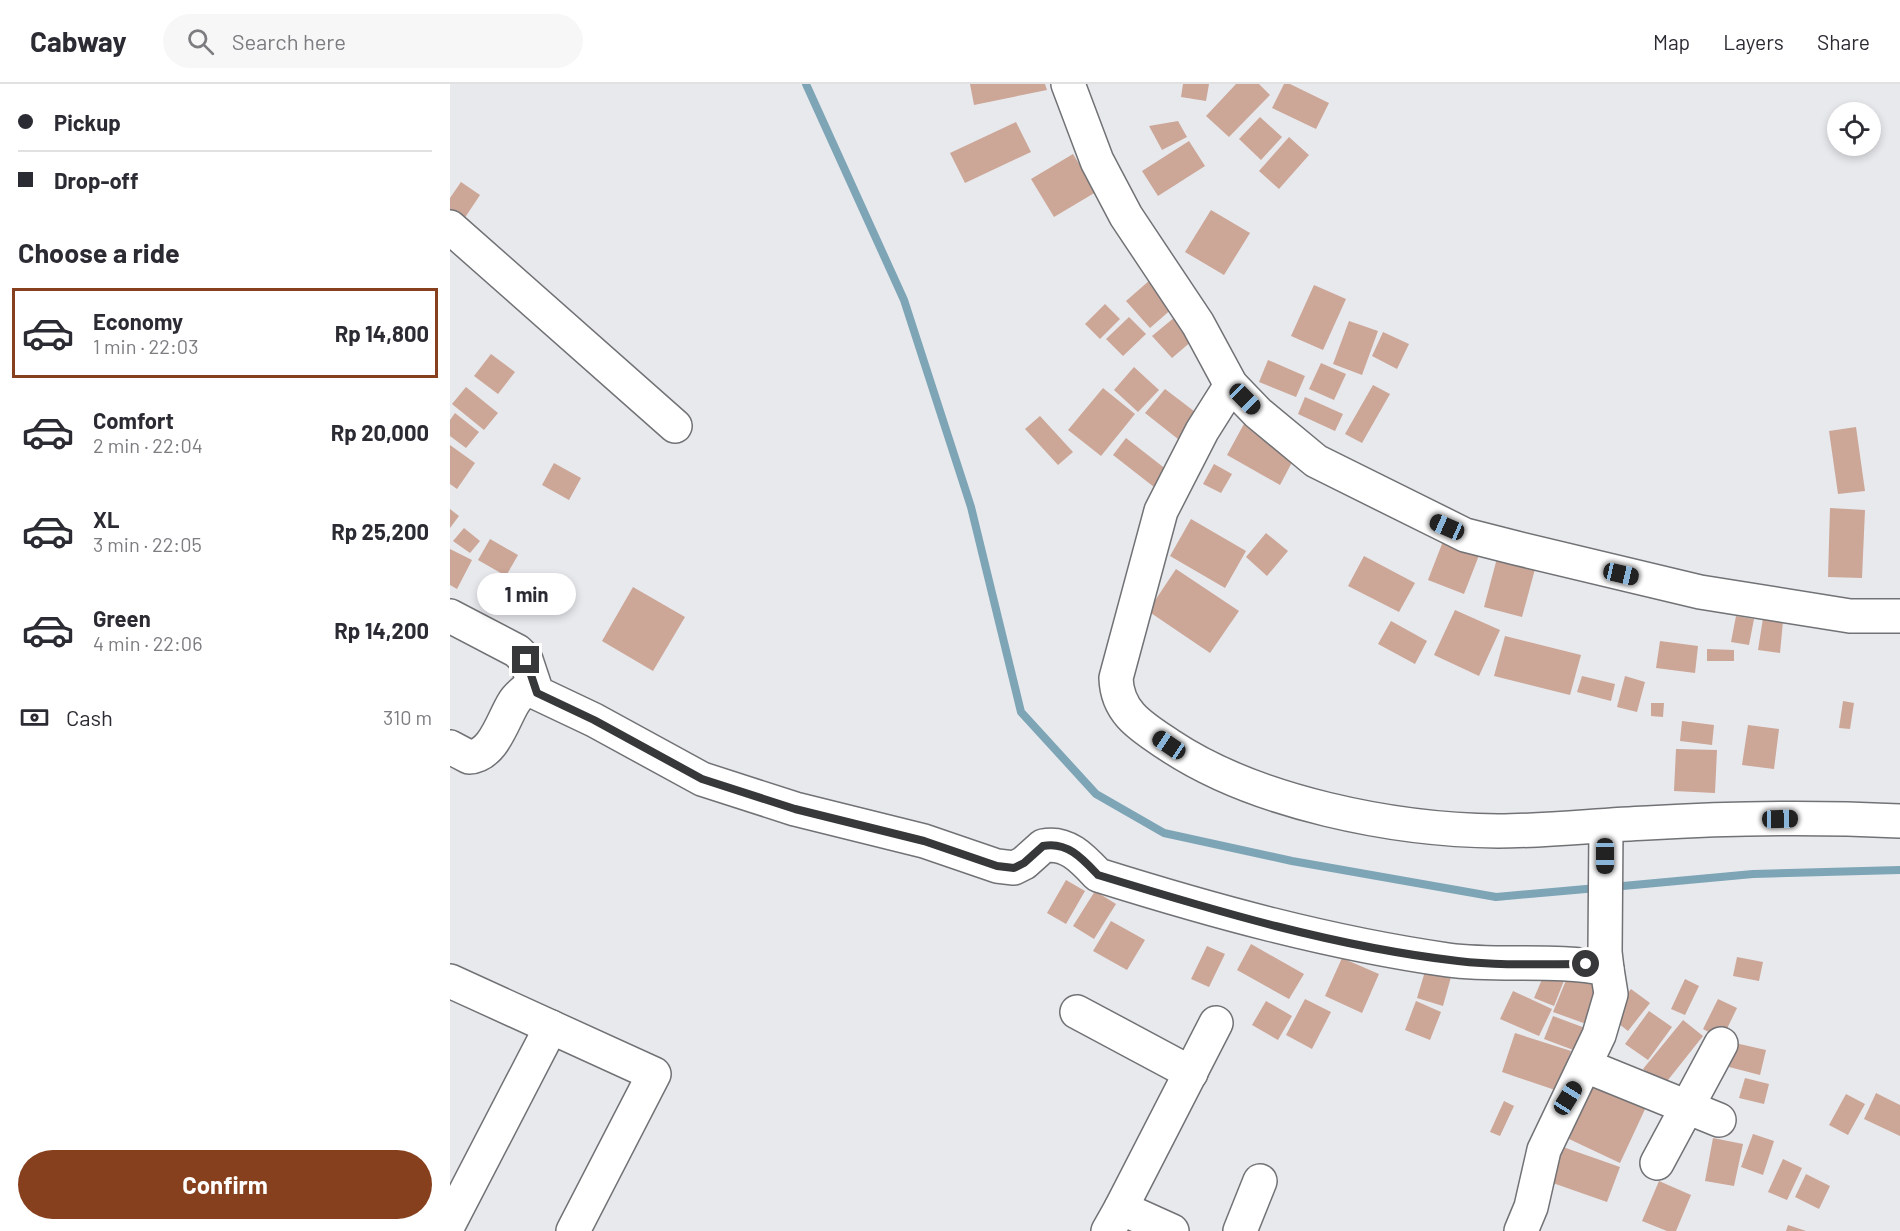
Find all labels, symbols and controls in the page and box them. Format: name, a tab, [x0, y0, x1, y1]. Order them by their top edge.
search box	[163, 14, 583, 68]
text: Cabway	[30, 24, 127, 58]
icon: search	[184, 25, 217, 58]
text: Search here	[232, 28, 346, 54]
text: Map	[1653, 29, 1690, 54]
text: Layers	[1723, 29, 1784, 54]
text: Share	[1817, 29, 1870, 54]
map controls	[1827, 102, 1881, 156]
button: locate	[1827, 102, 1881, 156]
text: Pickup	[54, 109, 121, 135]
text: Drop-off	[54, 167, 138, 193]
text: Choose a ride	[18, 236, 180, 268]
icon: car	[21, 306, 75, 360]
text: Economy	[93, 308, 183, 334]
text: Rp 14,800	[335, 320, 429, 346]
text: 1 min · 22:03	[93, 334, 198, 358]
car	[1226, 380, 1264, 418]
icon: car	[21, 405, 75, 459]
text: Comfort	[93, 407, 174, 433]
text: Rp 20,000	[331, 419, 429, 445]
text: 2 min · 22:04	[93, 433, 203, 457]
icon: car	[21, 504, 75, 558]
text: XL	[93, 506, 119, 532]
car	[1427, 511, 1467, 543]
text: Rp 25,200	[331, 518, 429, 544]
text: 3 min · 22:05	[93, 532, 202, 556]
car	[1601, 561, 1641, 587]
callout: 1 min	[476, 573, 575, 615]
text: 1 min	[505, 582, 548, 606]
icon: car	[21, 603, 75, 657]
text: Green	[93, 605, 151, 631]
text: Rp 14,200	[334, 617, 429, 643]
text: 4 min · 22:06	[93, 631, 202, 655]
route end	[512, 646, 539, 673]
icon: cash	[18, 701, 51, 734]
text: Cash	[66, 704, 113, 730]
text: 310 m	[383, 705, 432, 729]
car	[1149, 727, 1189, 763]
car	[1762, 810, 1798, 828]
car	[1596, 838, 1614, 874]
route start	[1572, 950, 1599, 977]
car	[1551, 1078, 1585, 1118]
button: Confirm	[18, 1150, 432, 1219]

